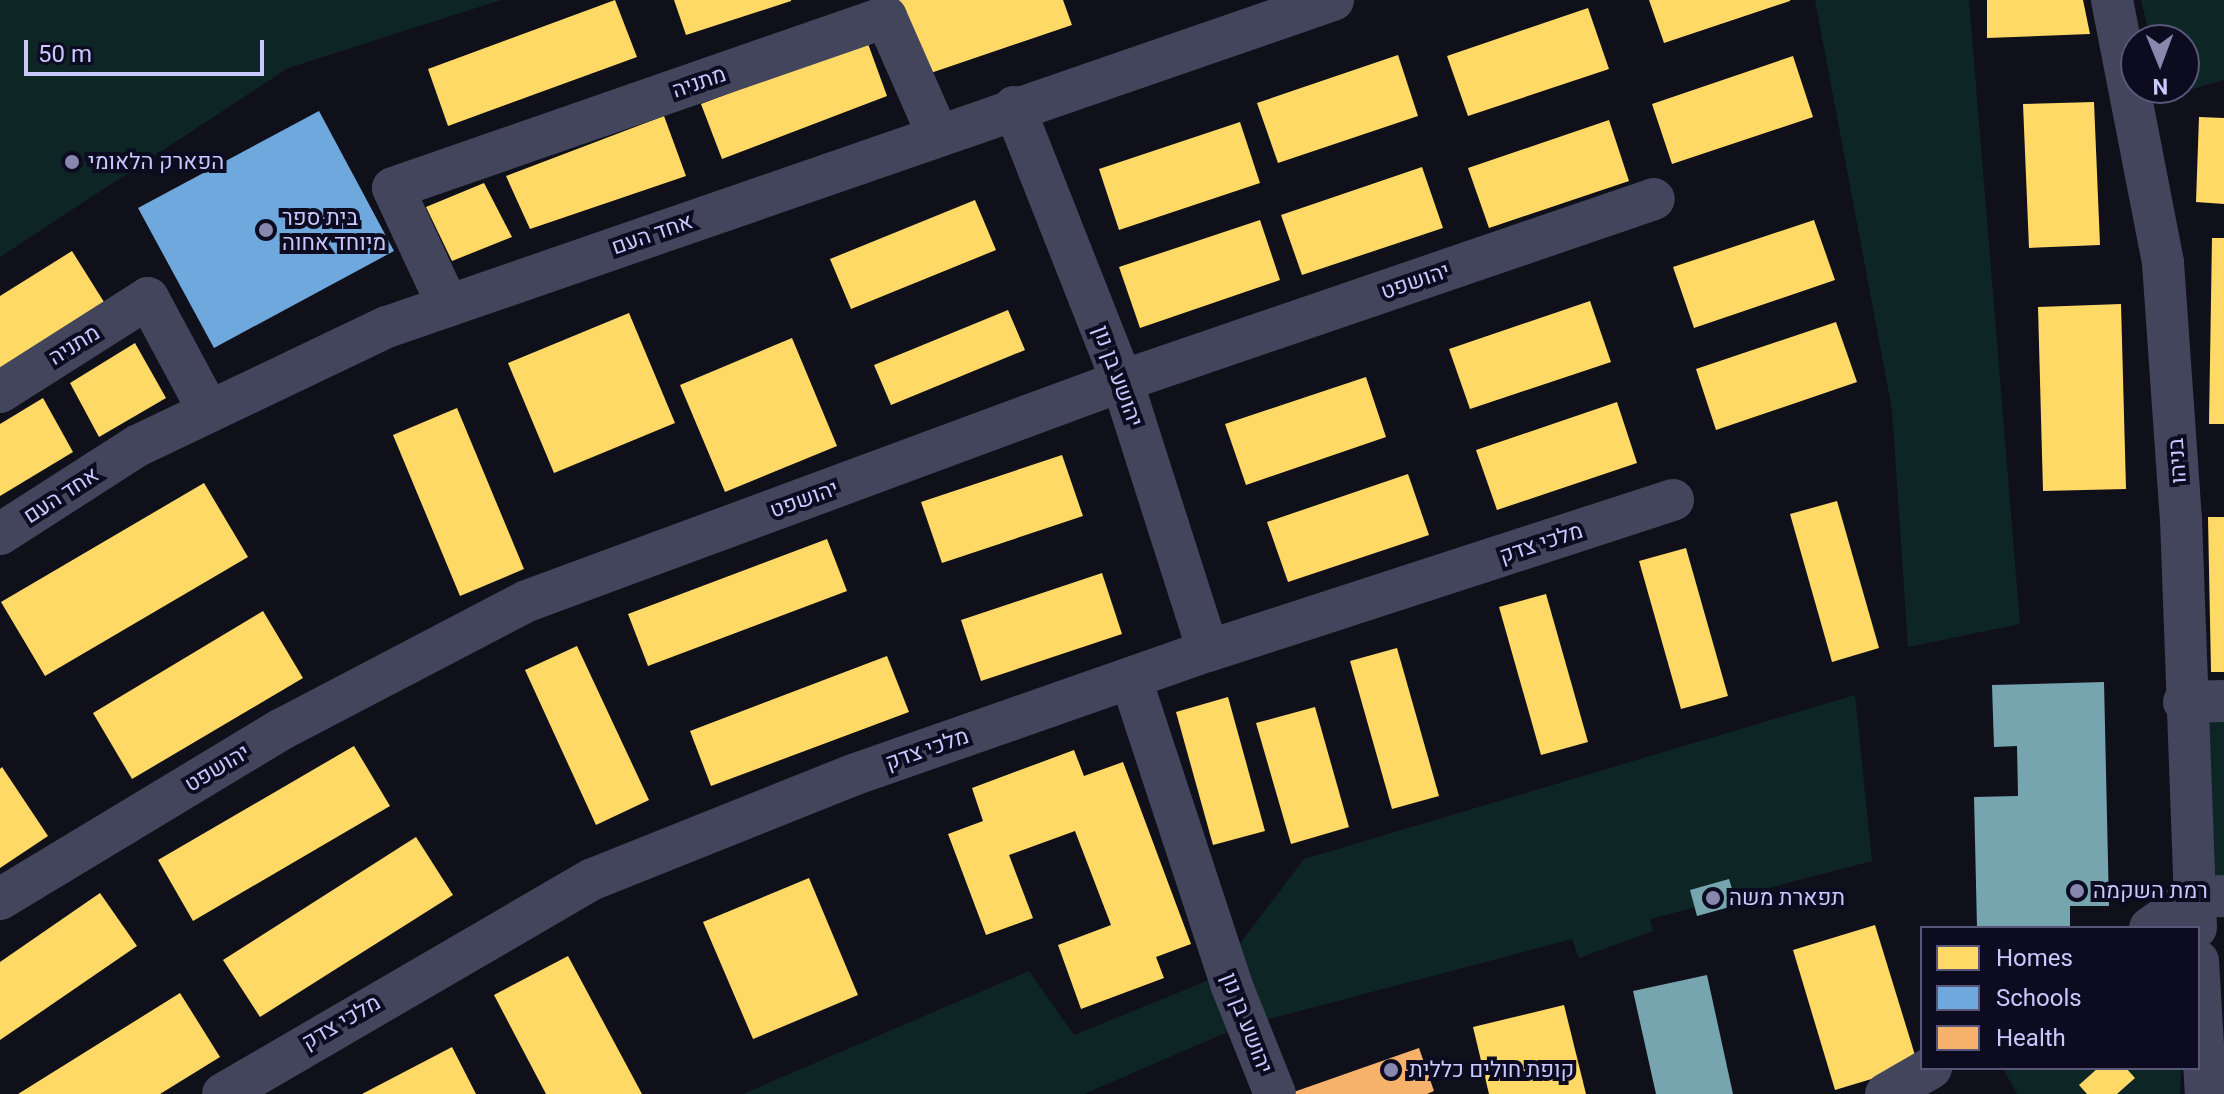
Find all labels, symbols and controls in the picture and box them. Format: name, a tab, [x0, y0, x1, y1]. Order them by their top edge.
scale bar	[28, 24, 268, 74]
north arrow	[2120, 24, 2200, 104]
text: 50 m	[38, 40, 92, 68]
street label: מתניה	[669, 61, 729, 103]
text: N	[2152, 74, 2168, 99]
place label: הפארק הלאומי	[88, 149, 224, 175]
marker: הפארק הלאומי	[63, 153, 81, 171]
place label: בית ספר מיוחד אחוה	[282, 204, 386, 256]
street label: אחד העם	[608, 208, 696, 260]
marker: בית ספר מיוחד אחוה	[257, 221, 275, 239]
street label: יהושפט	[1377, 257, 1453, 305]
street label: מתניה	[44, 319, 104, 371]
street label: יהושע בן נון	[1087, 322, 1149, 430]
street label: בניהו	[2162, 437, 2192, 485]
street label: אחד העם	[19, 461, 103, 529]
street label: יהושפט	[766, 474, 842, 524]
street label: מלכי צדק	[1496, 517, 1586, 569]
street label: מלכי צדק	[882, 722, 972, 776]
street label: יהושפט	[180, 738, 254, 798]
place label: רמת השקמה	[2093, 878, 2208, 904]
marker: רמת השקמה	[2068, 882, 2086, 900]
place label: תפארת משה	[1729, 885, 1845, 911]
marker: תפארת משה	[1704, 889, 1722, 907]
legend	[1920, 926, 2200, 1070]
text: Homes	[1996, 944, 2073, 972]
street label: יהושע בן נון	[1216, 969, 1278, 1077]
text: Schools	[1996, 984, 2082, 1012]
street label: מלכי צדק	[297, 989, 385, 1055]
text: Health	[1996, 1024, 2066, 1052]
place label: קופת חולים כללית	[1409, 1057, 1574, 1083]
marker: קופת חולים כללית	[1380, 1059, 1402, 1081]

